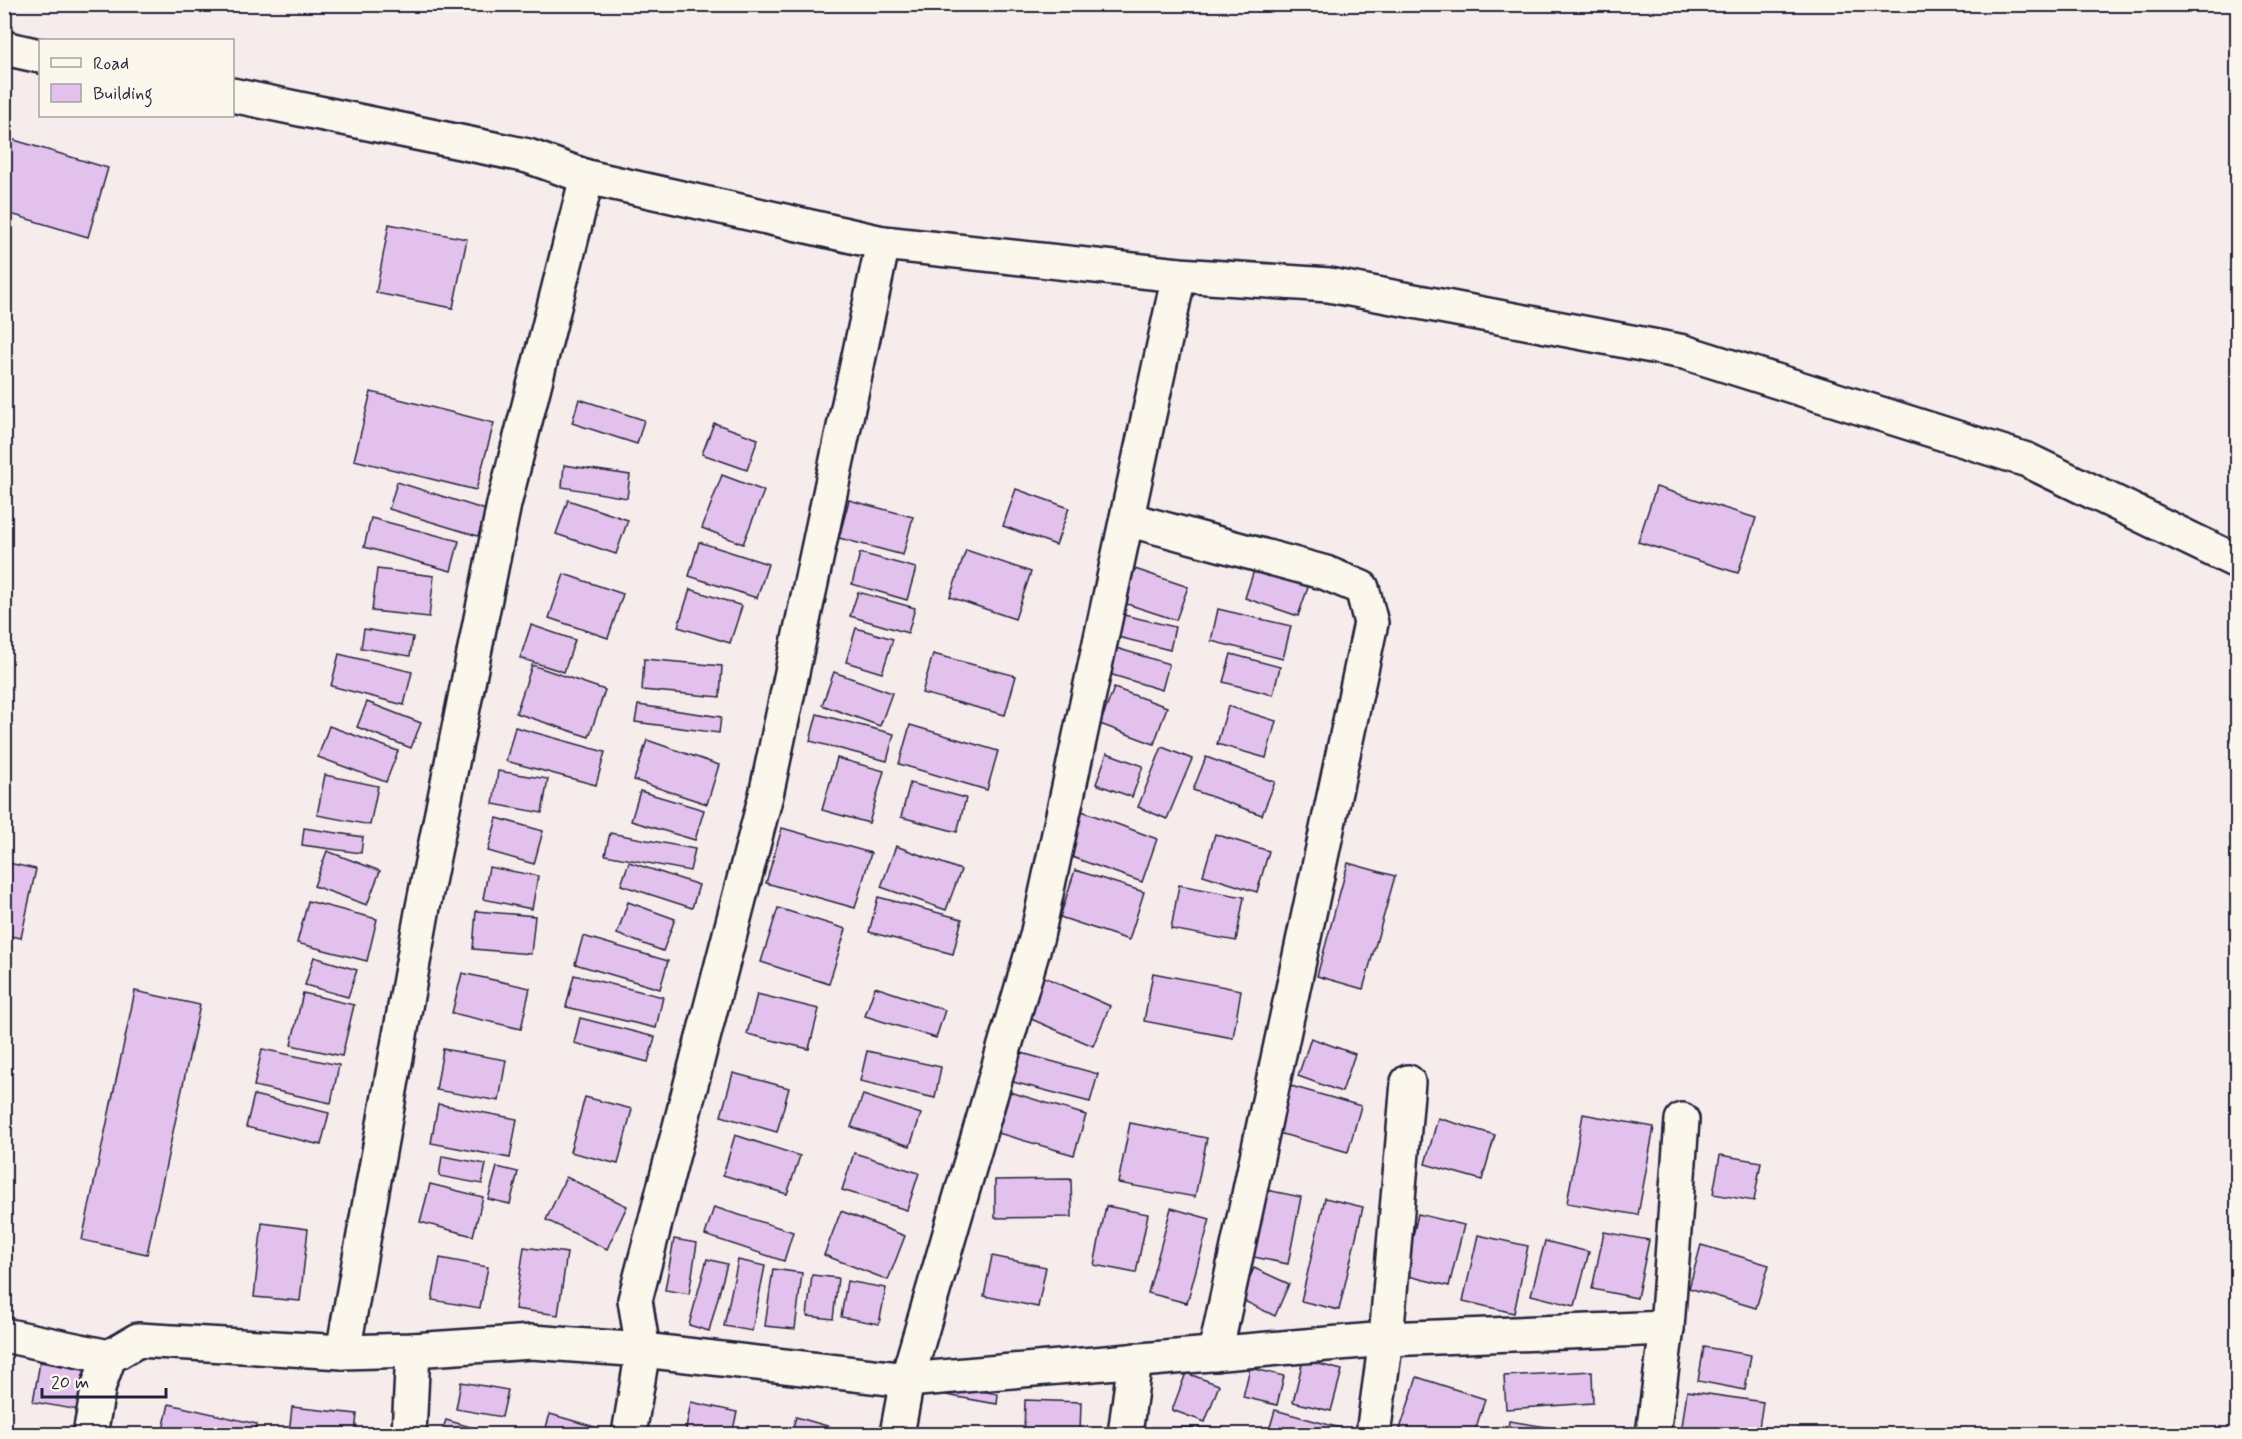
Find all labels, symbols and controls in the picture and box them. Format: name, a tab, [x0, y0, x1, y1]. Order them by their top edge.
legend	[39, 39, 234, 117]
text: Road	[93, 52, 129, 76]
text: Building	[93, 82, 153, 108]
scale bar	[42, 1361, 166, 1399]
text: 20 m	[51, 1371, 89, 1395]

